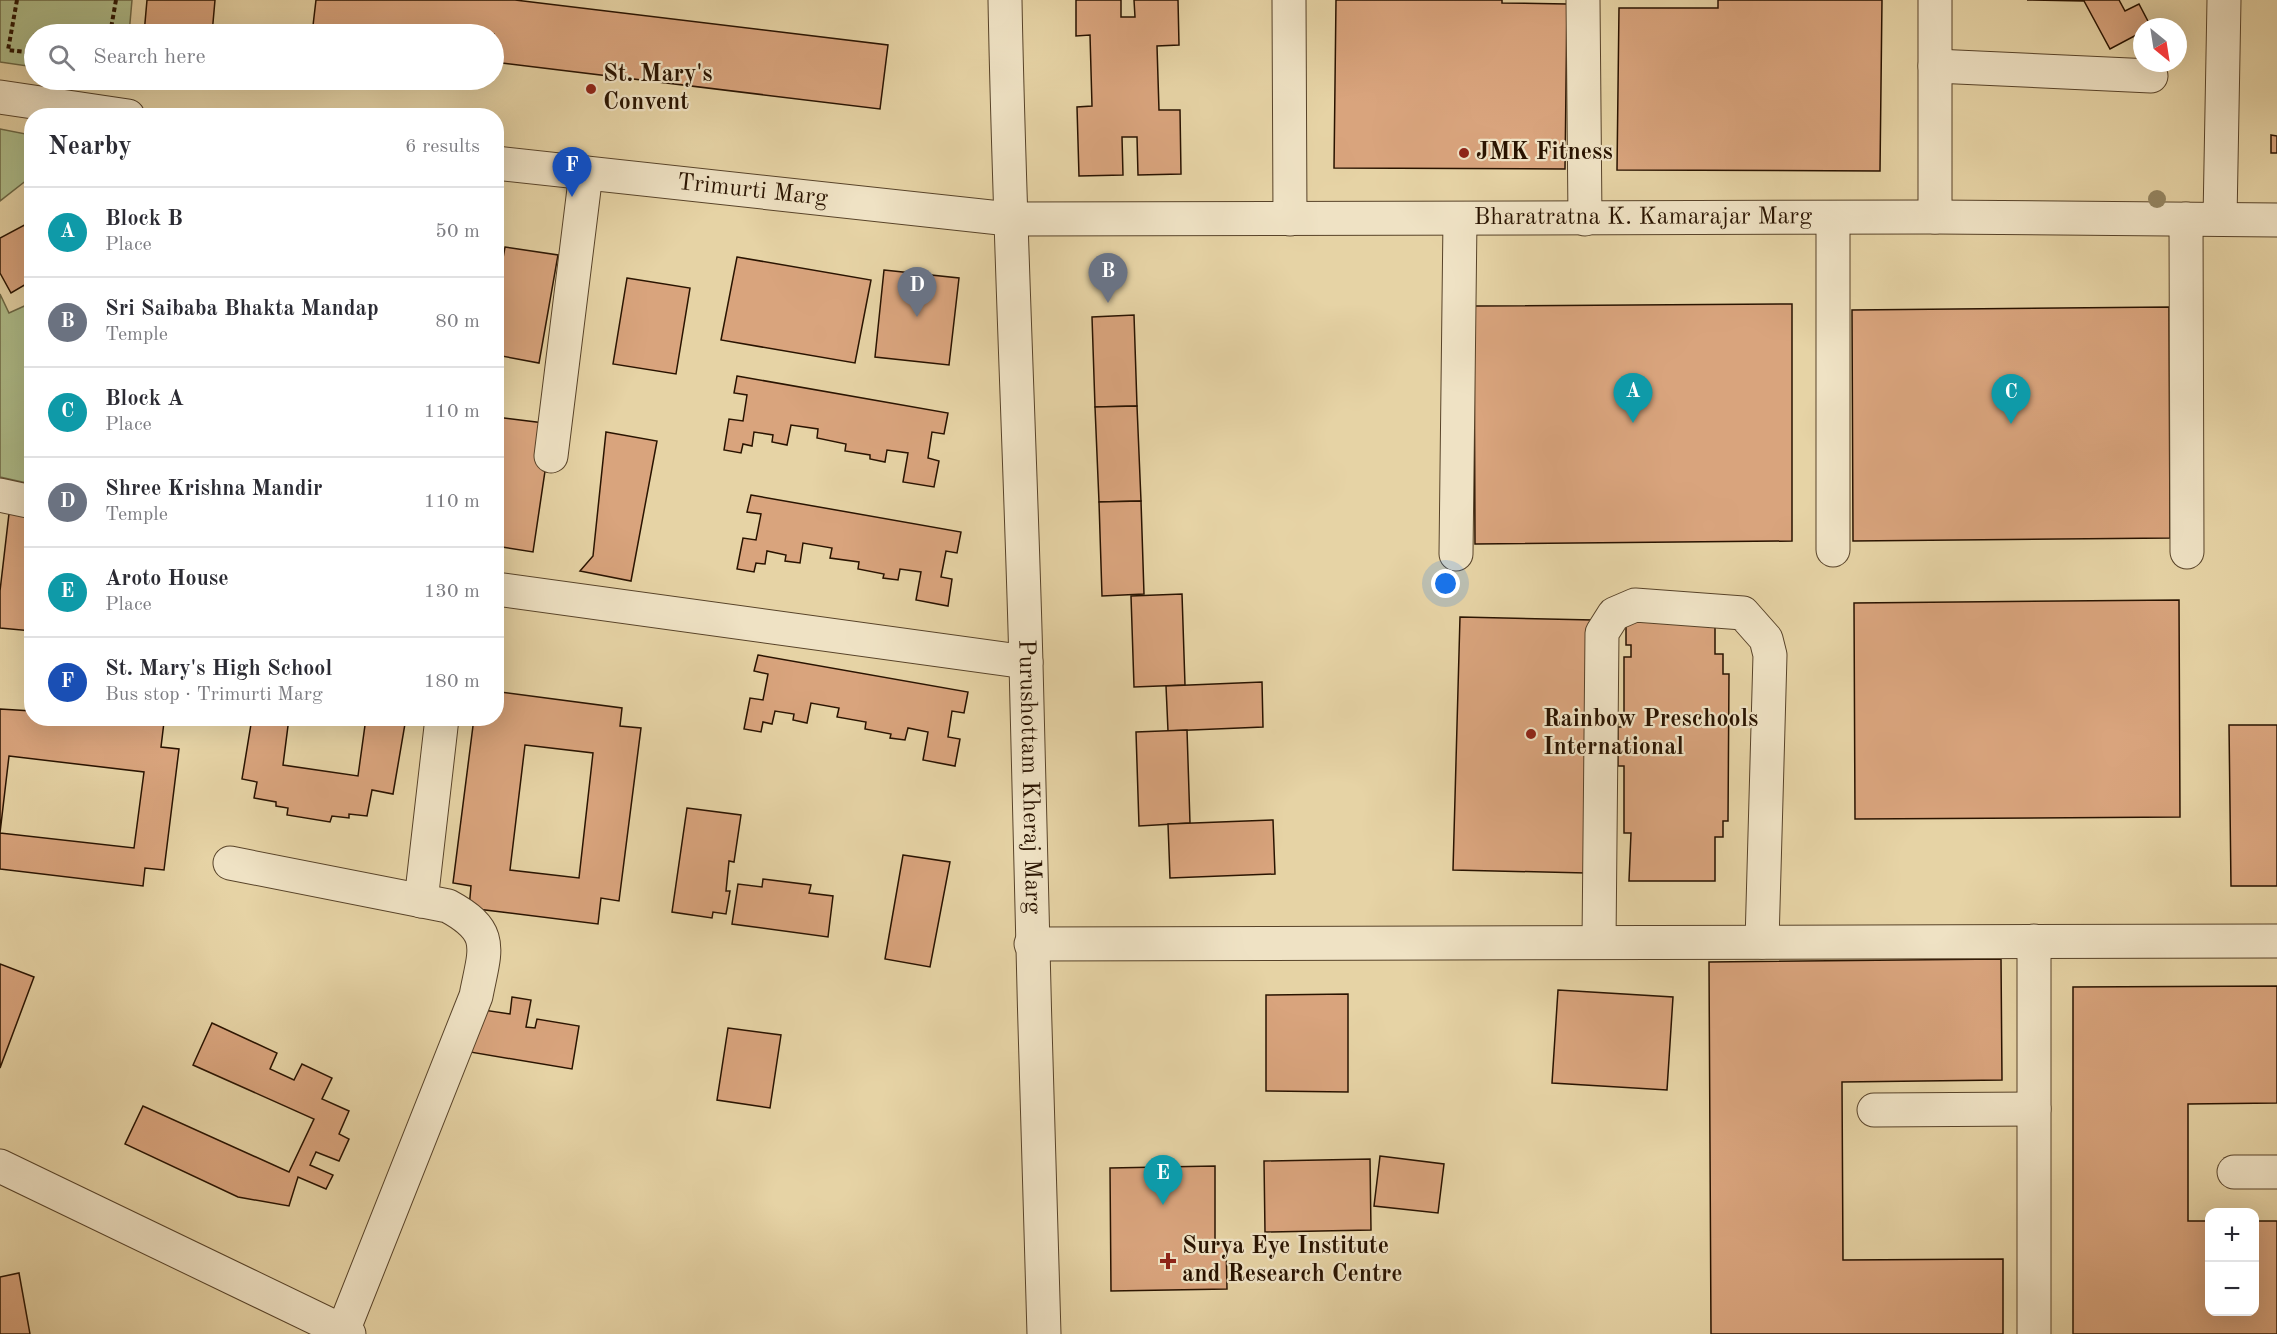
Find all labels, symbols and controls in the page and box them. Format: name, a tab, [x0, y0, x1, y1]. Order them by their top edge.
north arrow	[2133, 18, 2187, 72]
search box	[24, 24, 504, 90]
icon: search	[45, 41, 78, 74]
text: Search here	[93, 46, 206, 68]
place label: St. Mary's Convent	[603, 63, 713, 115]
marker: St. Mary's Convent	[584, 82, 598, 96]
text: Nearby	[48, 134, 132, 160]
text: 6 results	[405, 137, 480, 157]
place label: JMK Fitness	[1476, 141, 1613, 165]
marker: JMK Fitness	[1457, 146, 1471, 160]
pin: F	[552, 148, 592, 197]
street label: Trimurti Marg	[676, 171, 829, 211]
street label: Bharatratna K. Kamarajar Marg	[1474, 205, 1812, 230]
text: Block B	[105, 208, 183, 230]
text: A	[60, 222, 75, 242]
text: 50 m	[435, 222, 480, 242]
text: Place	[105, 235, 152, 255]
pin: B	[1088, 254, 1128, 303]
pin: D	[898, 268, 936, 317]
text: Sri Saibaba Bhakta Mandap	[105, 298, 379, 320]
text: B	[60, 312, 75, 332]
text: 80 m	[435, 312, 480, 332]
text: Temple	[105, 325, 168, 345]
pin: A	[1614, 374, 1652, 423]
pin: C	[1992, 374, 2030, 424]
text: Block A	[105, 388, 184, 410]
text: C	[61, 402, 74, 422]
text: 110 m	[424, 402, 480, 422]
text: Place	[105, 415, 152, 435]
text: Shree Krishna Mandir	[105, 478, 323, 500]
text: D	[60, 492, 75, 512]
text: 110 m	[424, 492, 480, 512]
text: Temple	[105, 505, 168, 525]
text: Aroto House	[105, 568, 229, 590]
your location	[1431, 569, 1460, 598]
text: E	[61, 582, 74, 602]
text: 130 m	[424, 582, 480, 602]
text: Place	[105, 595, 152, 615]
street label: Purushottam Kheraj Marg	[1013, 639, 1044, 914]
text: St. Mary's High School	[105, 658, 332, 680]
text: F	[61, 672, 74, 692]
text: 180 m	[424, 672, 480, 692]
text: Bus stop · Trimurti Marg	[105, 685, 323, 705]
place label: Rainbow Preschools International	[1543, 708, 1758, 760]
marker: Rainbow Preschools International	[1524, 727, 1538, 741]
pin: E	[1144, 1156, 1182, 1205]
map controls	[2205, 1208, 2259, 1316]
button: +	[2205, 1208, 2259, 1262]
place label: Surya Eye Institute and Research Centre	[1182, 1235, 1403, 1287]
marker: Surya Eye Institute and Research Centre	[1159, 1252, 1177, 1270]
button: −	[2205, 1262, 2259, 1316]

